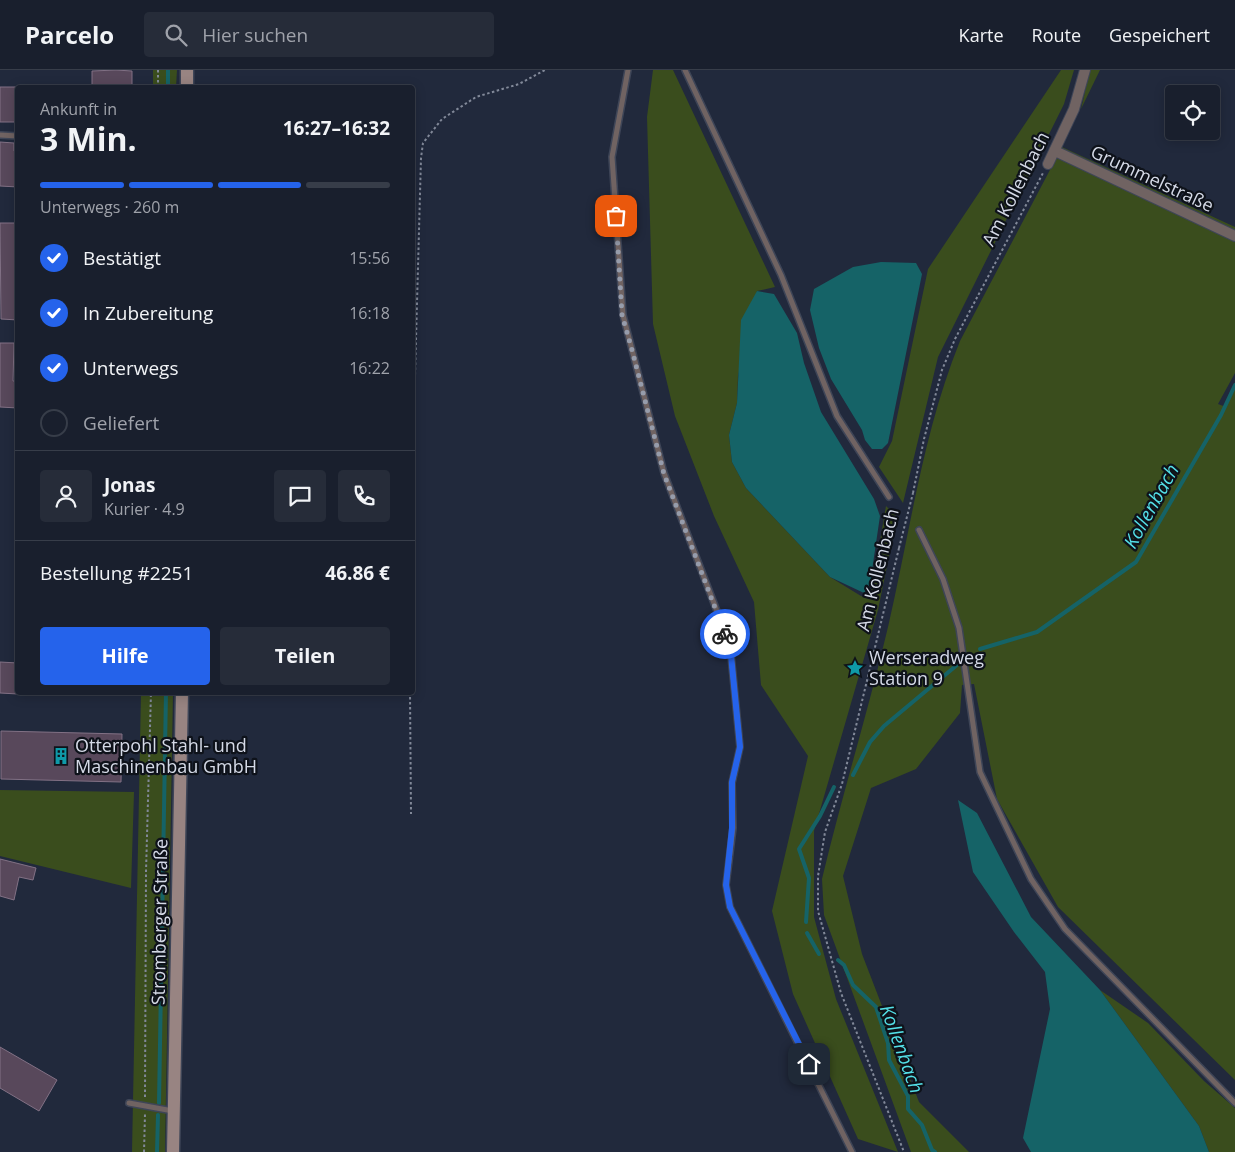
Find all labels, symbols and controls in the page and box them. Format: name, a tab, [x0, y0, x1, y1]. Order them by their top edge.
search box	[144, 12, 494, 57]
text: Parcelo	[25, 18, 114, 51]
icon: search	[162, 21, 190, 49]
text: Hier suchen	[202, 22, 308, 48]
text: Karte	[959, 23, 1004, 47]
text: Route	[1032, 23, 1081, 47]
text: Gespeichert	[1109, 23, 1210, 47]
map controls	[1165, 85, 1220, 140]
button: locate	[1165, 85, 1220, 140]
text: Ankunft in	[40, 98, 117, 120]
text: 16:27–16:32	[283, 115, 390, 141]
text: 3 Min.	[40, 117, 137, 160]
street label: Am Kollenbach	[976, 127, 1054, 250]
street label: Grummelstraße	[1087, 139, 1218, 217]
pin	[595, 195, 637, 237]
text: Unterwegs · 260 m	[40, 196, 179, 218]
icon: bag	[602, 202, 630, 230]
icon: check	[40, 244, 68, 272]
text: Bestätigt	[83, 245, 161, 271]
text: 15:56	[349, 247, 390, 269]
icon: check	[40, 299, 68, 327]
text: In Zubereitung	[83, 300, 213, 326]
text: 16:18	[349, 302, 390, 324]
icon: check	[40, 354, 68, 382]
text: Unterwegs	[83, 355, 178, 381]
text: 16:22	[349, 357, 390, 379]
text: Geliefert	[83, 410, 159, 436]
water label: Kollenbach	[1117, 459, 1185, 553]
button: person	[40, 470, 92, 522]
button: chat	[274, 470, 326, 522]
button: phone	[338, 470, 390, 522]
text: Jonas	[104, 472, 155, 498]
text: Kurier · 4.9	[104, 498, 185, 520]
street label: Am Kollenbach	[850, 506, 904, 634]
text: Bestellung #2251	[40, 560, 193, 586]
text: 46.86 €	[325, 560, 390, 586]
courier	[700, 609, 750, 659]
icon: bike	[711, 620, 739, 648]
button: Hilfe	[40, 627, 210, 685]
button: Teilen	[220, 627, 390, 685]
place label: Werseradweg Station 9	[869, 645, 984, 690]
place icon: Werseradweg Station 9	[845, 658, 865, 678]
place label: Otterpohl Stahl- und Maschinenbau GmbH	[75, 733, 257, 778]
building icon: Otterpohl Stahl- und Maschinenbau GmbH	[51, 746, 71, 766]
street label: Stromberger Straße	[146, 839, 172, 1005]
water label: Kollenbach	[874, 1001, 930, 1097]
pin	[788, 1043, 830, 1085]
icon: home	[795, 1050, 823, 1078]

